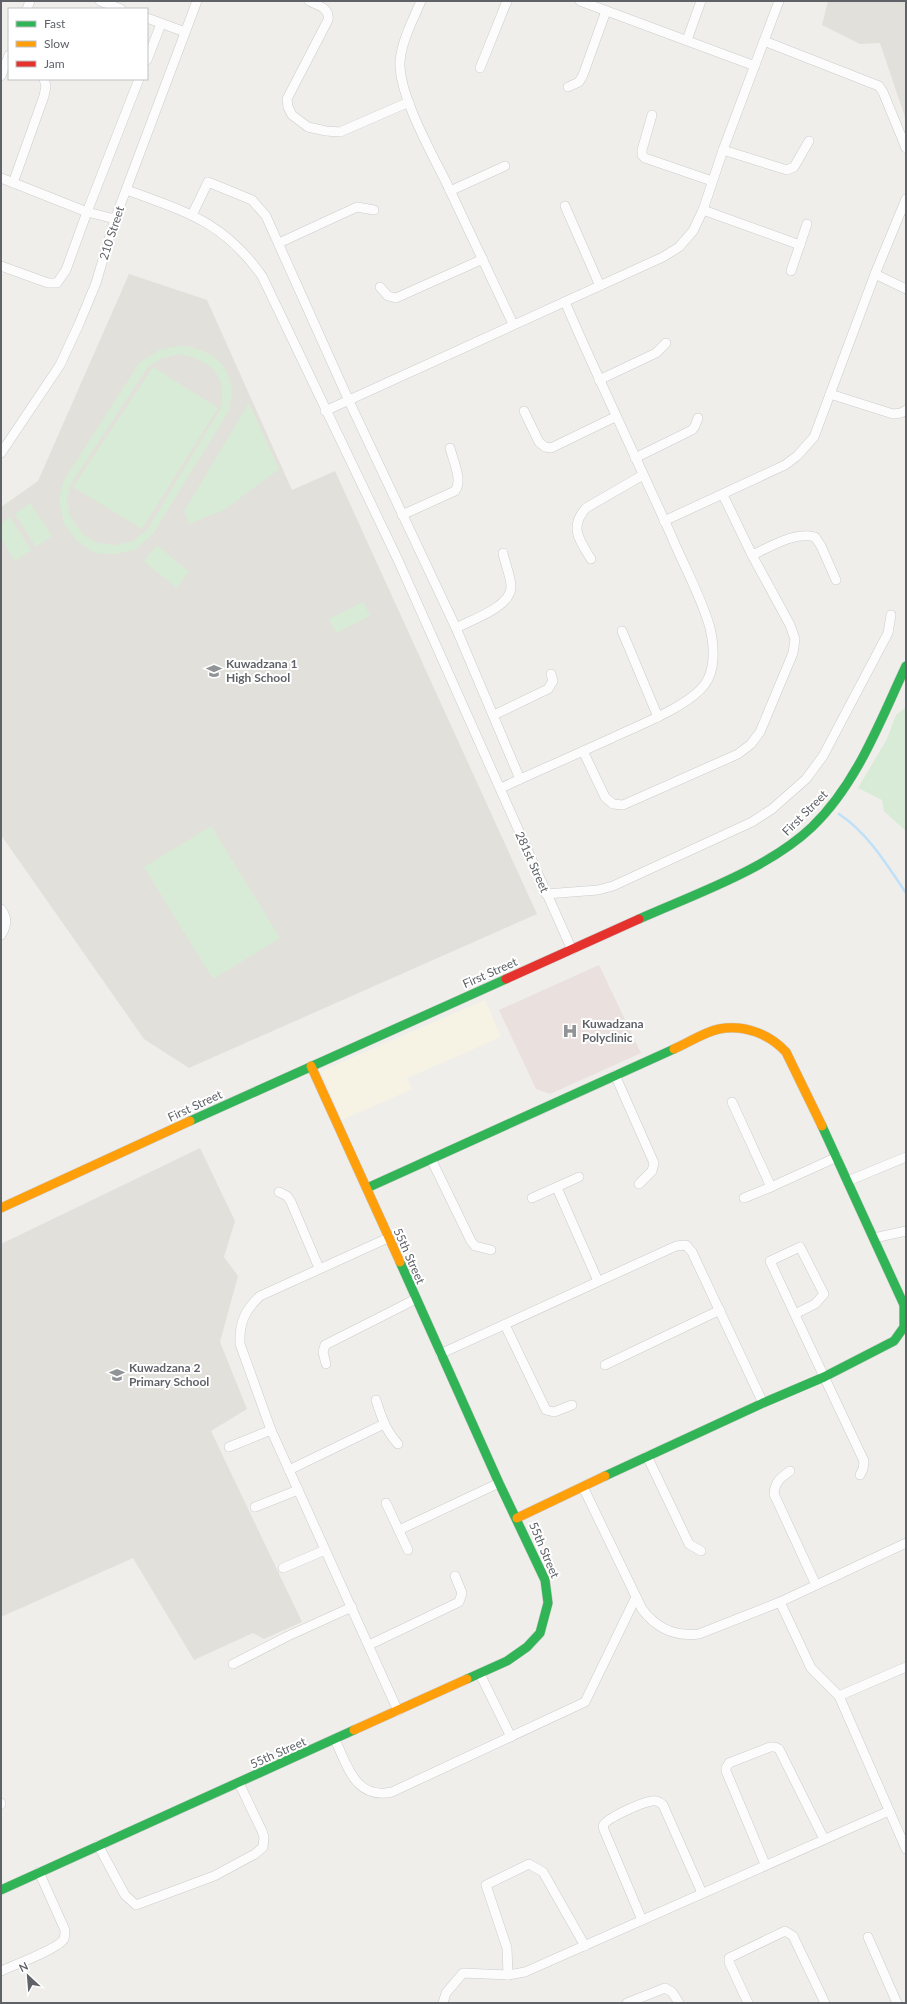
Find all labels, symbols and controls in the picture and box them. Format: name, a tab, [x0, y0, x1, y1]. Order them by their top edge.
legend	[8, 8, 148, 80]
text: Fast	[44, 16, 66, 31]
text: Slow	[44, 36, 70, 51]
text: Jam	[44, 56, 65, 71]
street label: 210 Street	[96, 203, 127, 262]
place label: Kuwadzana 1 High School	[226, 656, 298, 685]
school or university icon: Kuwadzana 1 High School	[205, 662, 223, 680]
street label: First Street	[779, 786, 831, 839]
street label: 281st Street	[512, 829, 553, 895]
street label: First Street	[460, 954, 520, 991]
place label: Kuwadzana Polyclinic	[582, 1016, 644, 1045]
hospital icon: Kuwadzana Polyclinic	[561, 1022, 579, 1040]
street label: First Street	[165, 1086, 225, 1125]
street label: 55th Street	[390, 1226, 429, 1287]
place label: Kuwadzana 2 Primary School	[129, 1360, 209, 1389]
school or university icon: Kuwadzana 2 Primary School	[108, 1366, 126, 1384]
street label: 55th Street	[526, 1519, 563, 1581]
street label: 55th Street	[248, 1733, 309, 1772]
north arrow	[8, 1956, 48, 1996]
text: N	[17, 1959, 30, 1974]

